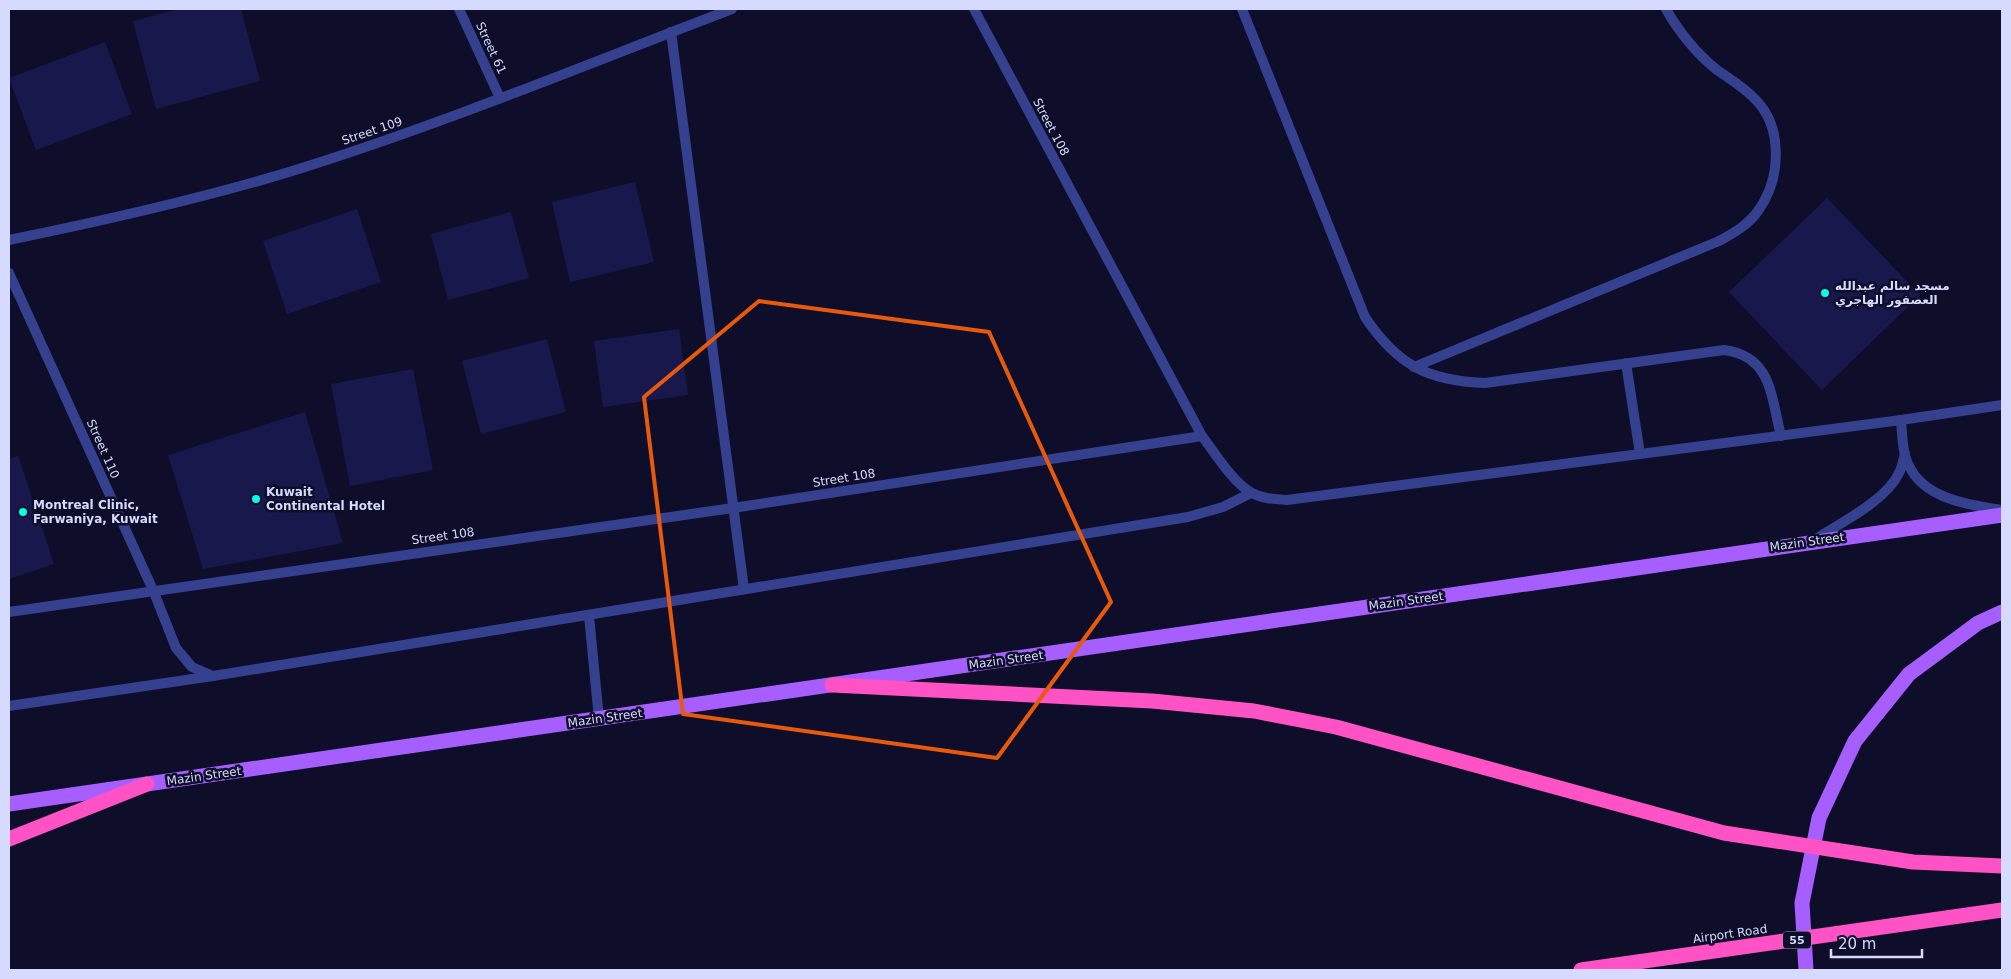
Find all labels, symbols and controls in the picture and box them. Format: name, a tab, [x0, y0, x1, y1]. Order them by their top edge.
street label: Street 61	[473, 20, 509, 76]
street label: Street 108	[1030, 96, 1072, 158]
street label: Street 109	[340, 114, 404, 148]
place label: مسجد سالم عبدالله العصفور الهاجري	[1835, 279, 1950, 308]
marker: مسجد سالم عبدالله العصفور الهاجري	[1819, 287, 1831, 299]
street label: Street 110	[84, 417, 122, 481]
street label: Street 108	[812, 466, 876, 490]
place label: Kuwait Continental Hotel	[266, 485, 385, 513]
marker: Kuwait Continental Hotel	[250, 493, 262, 505]
place label: Montreal Clinic, Farwaniya, Kuwait	[33, 498, 158, 526]
marker: Montreal Clinic, Farwaniya, Kuwait	[17, 506, 29, 518]
street label: Street 108	[411, 525, 475, 547]
street label: Mazin Street	[1769, 530, 1846, 554]
street label: Mazin Street	[1368, 589, 1445, 613]
street label: Mazin Street	[968, 648, 1045, 672]
street label: Mazin Street	[567, 706, 644, 730]
street label: Mazin Street	[166, 764, 243, 788]
street label: Airport Road	[1692, 922, 1768, 946]
scale bar	[1831, 926, 1922, 958]
road number: 55	[1783, 932, 1811, 948]
text: 20 m	[1838, 935, 1876, 953]

